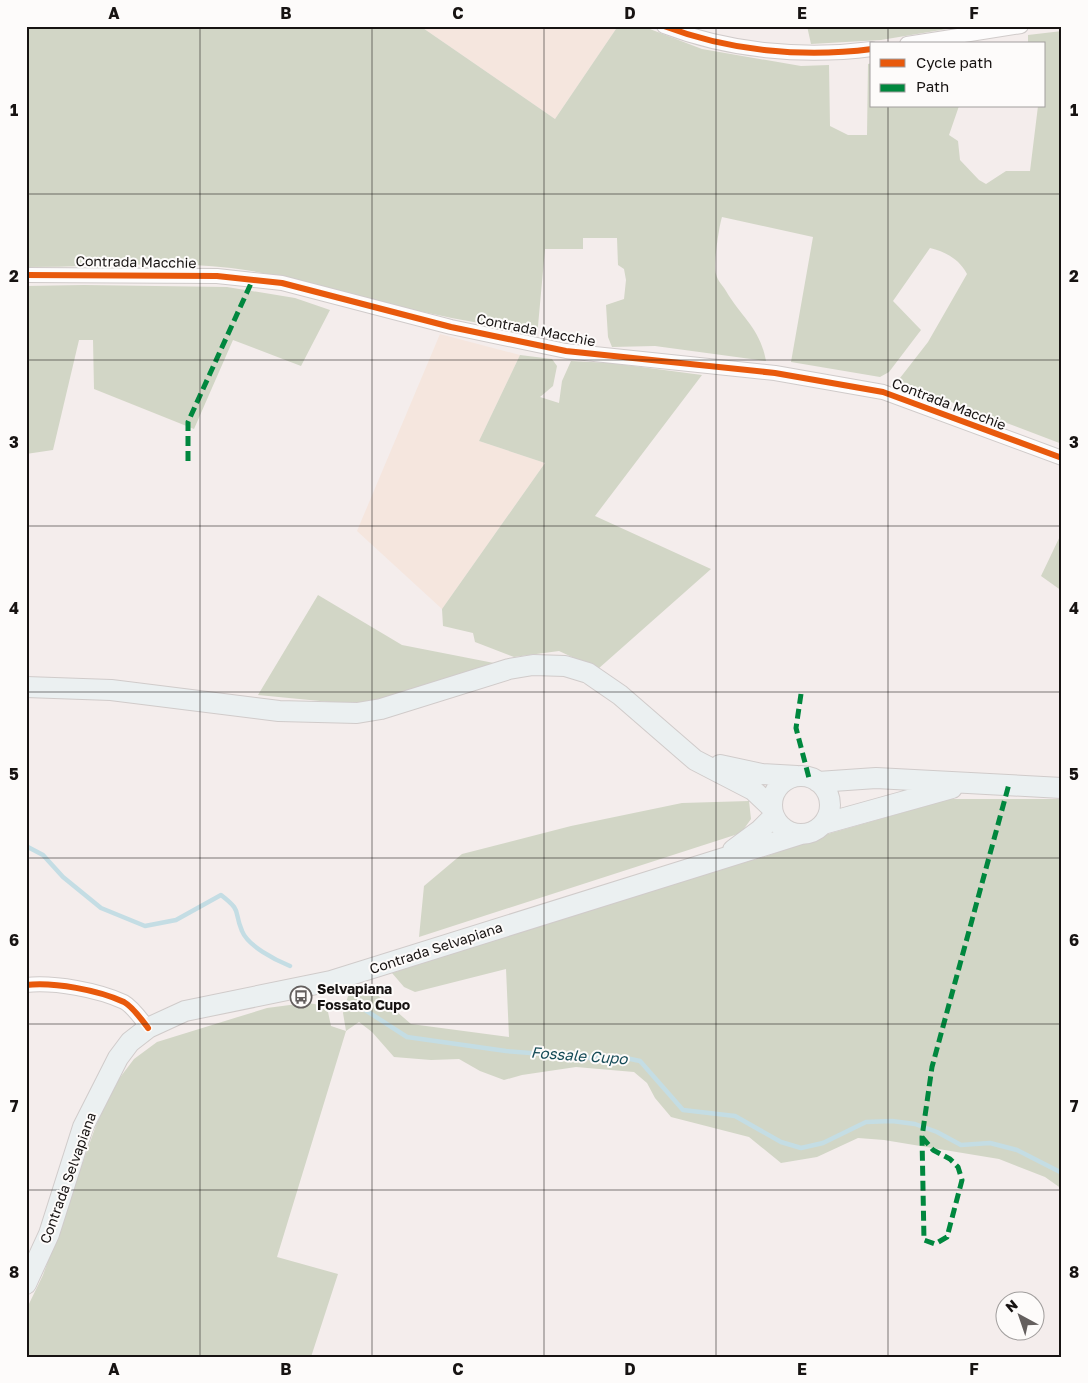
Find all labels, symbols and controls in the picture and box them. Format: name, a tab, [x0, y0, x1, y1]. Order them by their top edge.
text: A	[108, 3, 120, 23]
text: B	[280, 3, 292, 23]
text: C	[452, 3, 464, 23]
text: D	[624, 3, 636, 23]
text: E	[797, 3, 807, 23]
text: F	[969, 3, 979, 23]
legend	[870, 42, 1046, 108]
text: Cycle path	[916, 53, 992, 71]
text: Path	[916, 77, 949, 95]
text: 1	[10, 100, 18, 120]
text: 1	[1070, 100, 1078, 120]
street label: Contrada Macchie	[75, 252, 197, 271]
text: 2	[9, 266, 19, 286]
text: 2	[1069, 266, 1079, 286]
street label: Contrada Macchie	[475, 310, 597, 349]
street label: Contrada Macchie	[890, 374, 1009, 433]
text: 3	[9, 432, 19, 452]
text: 3	[1069, 432, 1079, 452]
text: 4	[9, 598, 19, 618]
text: 4	[1069, 598, 1079, 618]
text: 5	[9, 764, 19, 784]
text: 5	[1069, 764, 1079, 784]
street label: Contrada Selvapiana	[367, 918, 504, 977]
text: 6	[9, 930, 19, 950]
text: 6	[1069, 930, 1079, 950]
place label: Selvapiana Fossato Cupo	[317, 980, 410, 1013]
bus stop icon: Selvapiana Fossato Cupo	[289, 985, 313, 1009]
water label: Fossale Cupo	[530, 1043, 629, 1067]
text: 7	[10, 1096, 19, 1116]
text: 7	[1070, 1096, 1079, 1116]
street label: Contrada Selvapiana	[36, 1110, 99, 1246]
text: 8	[9, 1262, 19, 1282]
text: 8	[1069, 1262, 1079, 1282]
north arrow	[996, 1290, 1046, 1340]
text: N	[1002, 1296, 1021, 1316]
text: A	[108, 1359, 120, 1379]
text: B	[280, 1359, 292, 1379]
text: C	[452, 1359, 464, 1379]
text: D	[624, 1359, 636, 1379]
text: E	[797, 1359, 807, 1379]
text: F	[969, 1359, 979, 1379]

